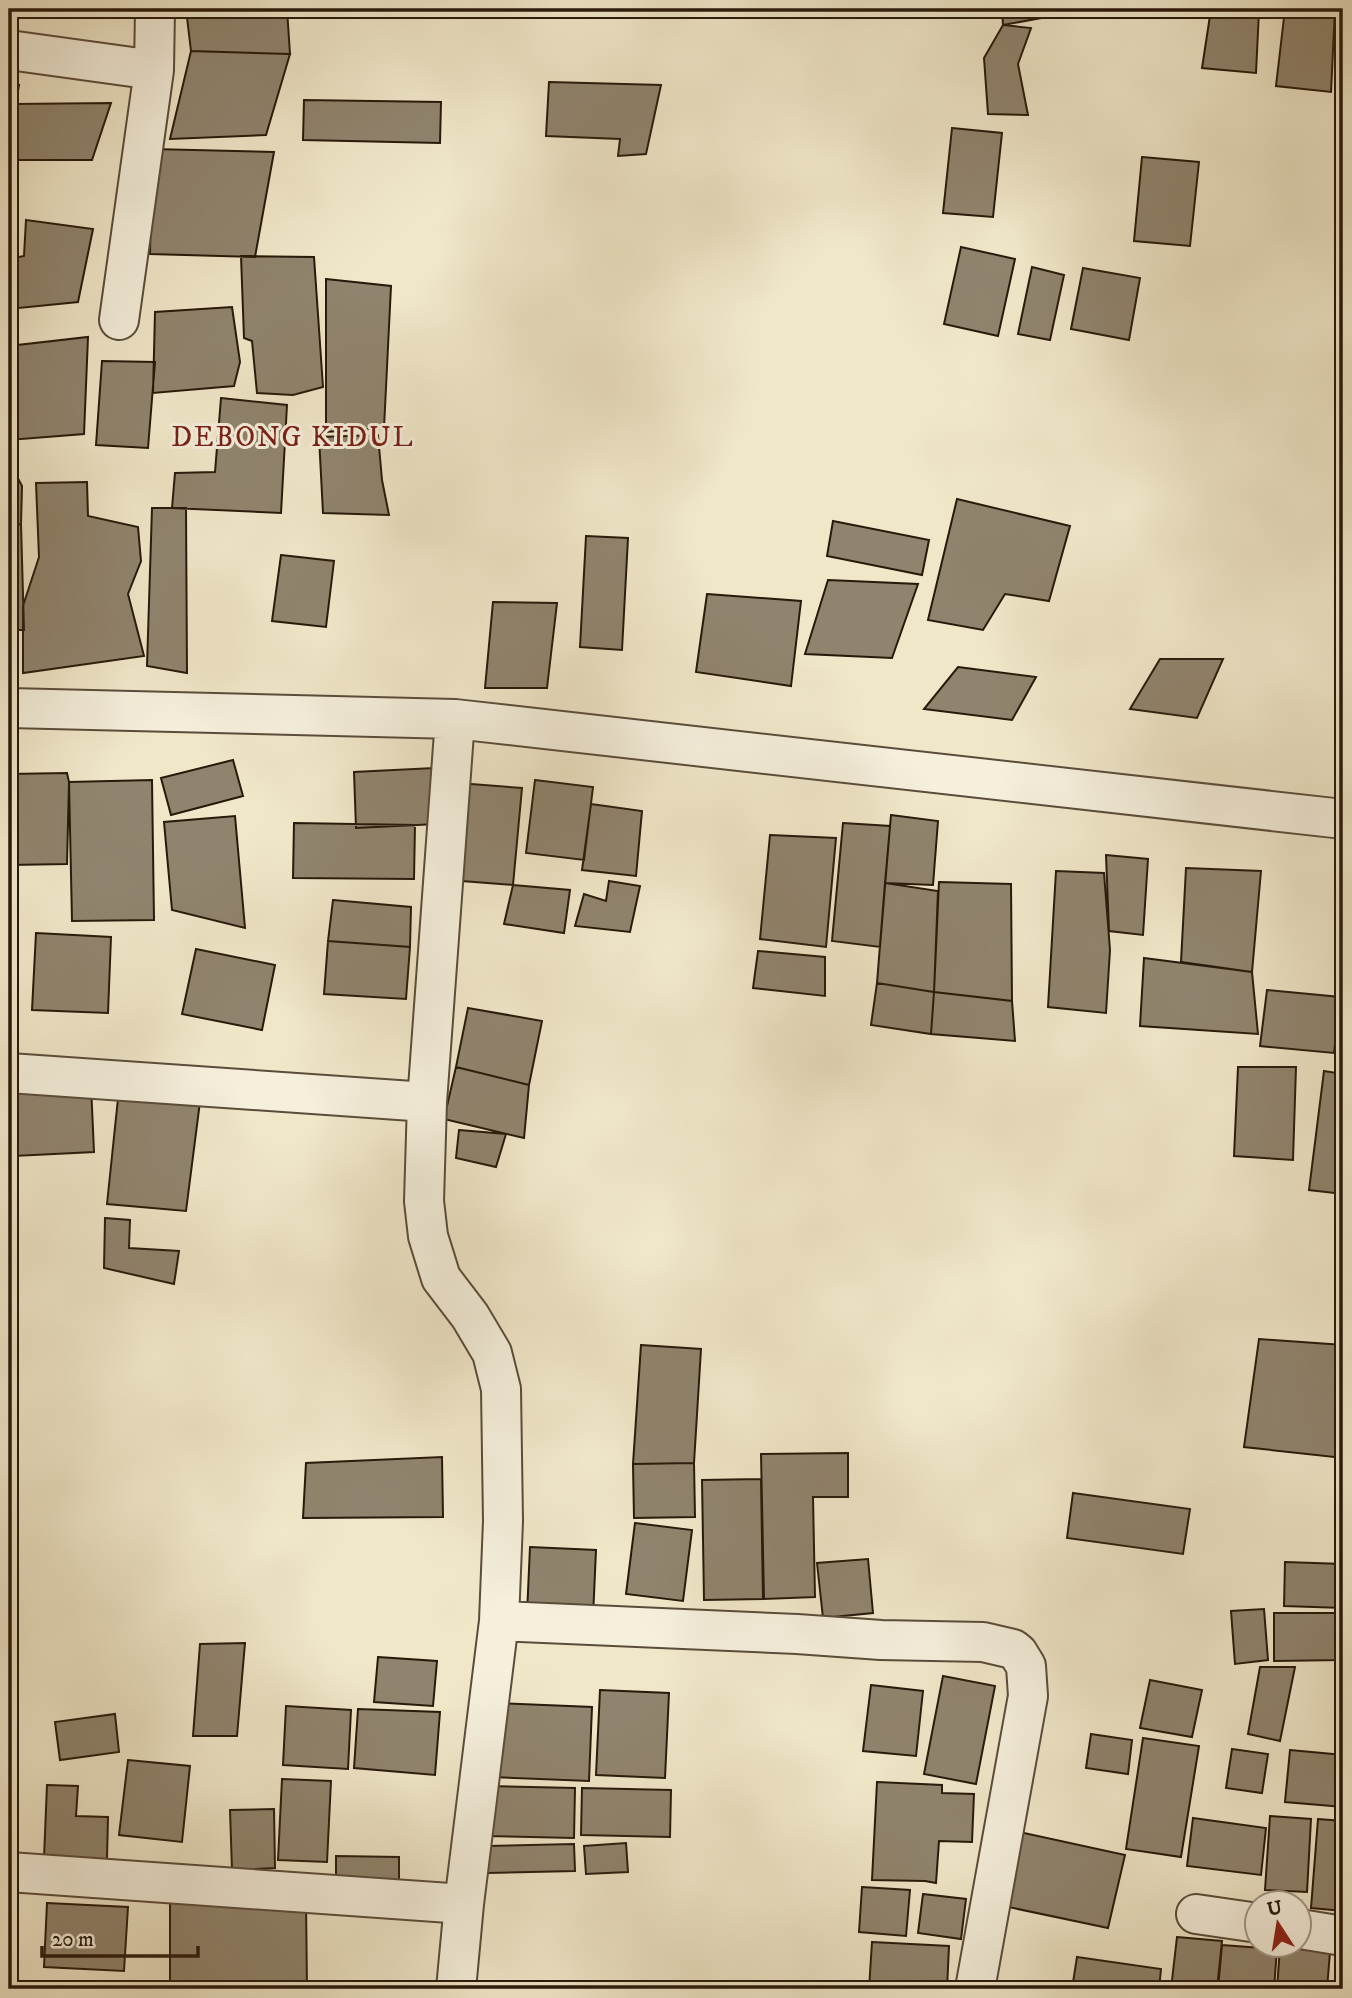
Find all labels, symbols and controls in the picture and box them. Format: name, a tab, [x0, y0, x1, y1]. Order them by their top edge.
district label: DEBONG KIDUL	[171, 420, 415, 455]
north arrow	[1244, 1890, 1314, 1960]
text: U	[1265, 1896, 1285, 1922]
scale bar	[42, 1914, 198, 1958]
text: 20 m	[52, 1927, 94, 1953]

